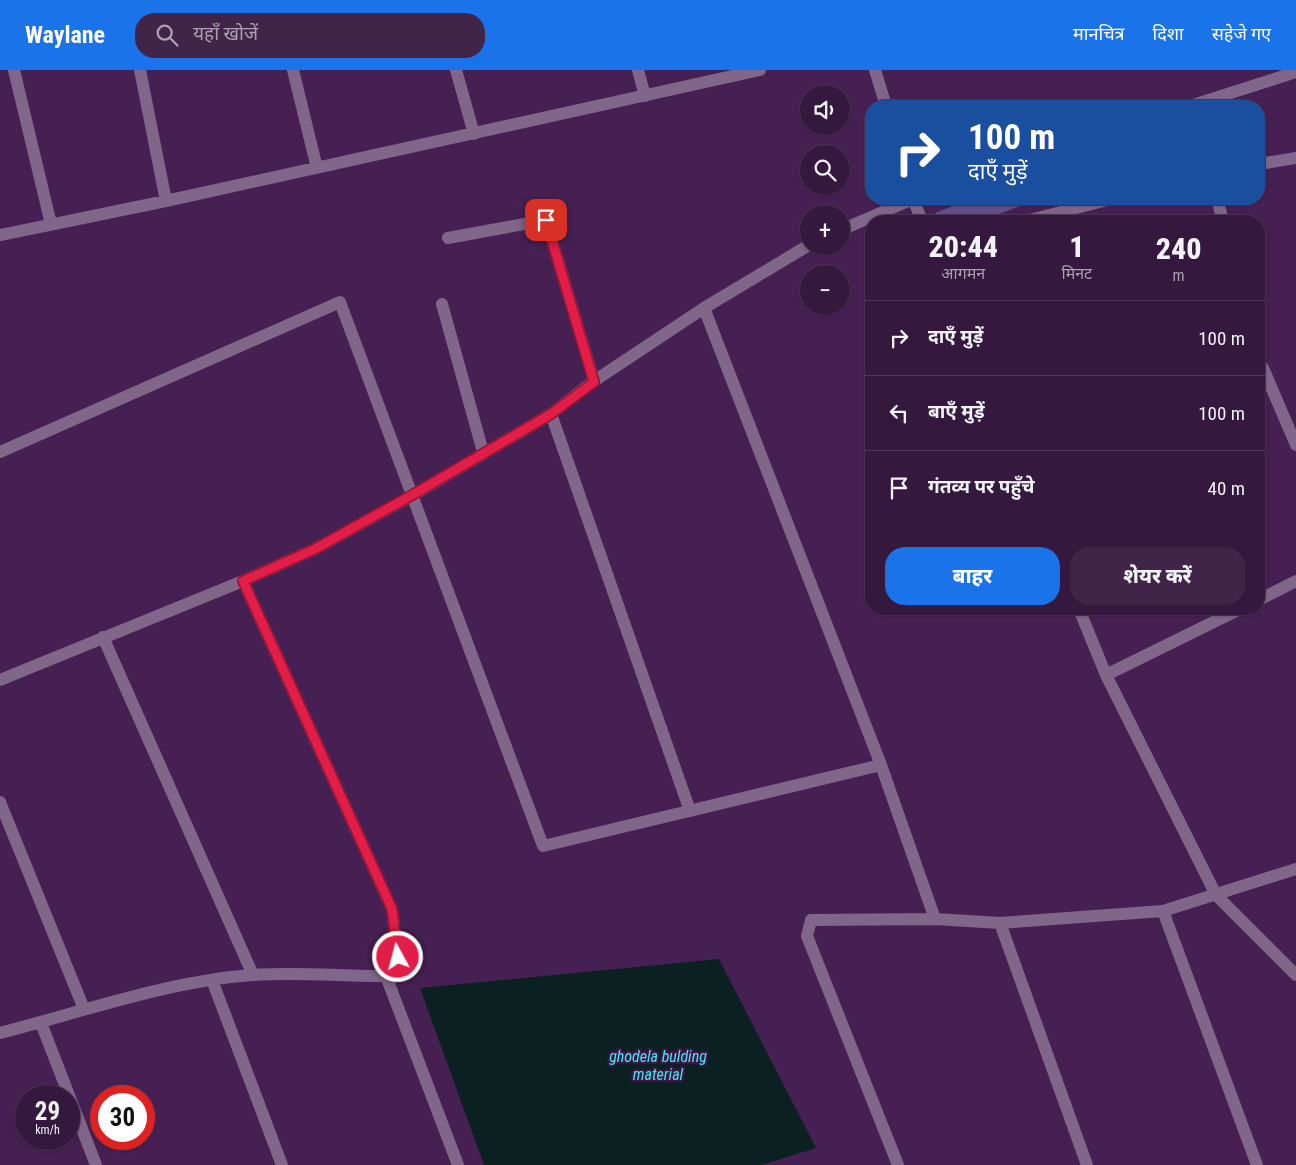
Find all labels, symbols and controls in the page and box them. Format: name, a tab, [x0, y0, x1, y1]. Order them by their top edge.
search box	[135, 13, 485, 58]
text: Waylane	[25, 21, 105, 49]
icon: search	[153, 21, 181, 49]
text: यहाँ खोजें	[193, 22, 258, 45]
text: मानचित्र	[1073, 23, 1125, 44]
text: दिशा	[1153, 23, 1184, 44]
text: सहेजे गए	[1212, 23, 1271, 44]
map controls	[800, 85, 850, 315]
button: sound	[800, 85, 850, 135]
text: 100 m	[968, 117, 1055, 158]
icon: right	[885, 120, 950, 185]
button: search	[800, 145, 850, 195]
text: दाएँ मुड़ें	[968, 159, 1028, 184]
pin	[525, 199, 567, 241]
button: +	[800, 205, 850, 255]
icon: arrive	[532, 206, 560, 234]
text: 20:44	[929, 229, 998, 264]
text: 1	[1069, 229, 1084, 264]
text: 240	[1156, 231, 1201, 266]
text: आगमन	[941, 264, 985, 283]
text: मिनट	[1062, 264, 1092, 283]
button: −	[800, 265, 850, 315]
text: m	[1173, 266, 1185, 285]
icon: right	[885, 324, 913, 352]
text: दाएँ मुड़ें	[928, 325, 983, 348]
text: 100 m	[1198, 327, 1245, 350]
icon: left	[885, 399, 913, 427]
text: बाएँ मुड़ें	[928, 400, 984, 423]
text: 100 m	[1198, 402, 1245, 425]
icon: arrive	[885, 474, 913, 502]
text: गंतव्य पर पहुँचे	[928, 475, 1034, 498]
text: 40 m	[1208, 477, 1245, 500]
button: बाहर	[885, 547, 1060, 605]
button: शेयर करें	[1070, 547, 1245, 605]
position arrow	[371, 930, 423, 982]
water label: ghodela bulding material	[609, 1047, 707, 1084]
speed limit sign: 30	[90, 1085, 155, 1150]
text: 29	[35, 1097, 60, 1126]
text: km/h	[35, 1123, 60, 1137]

